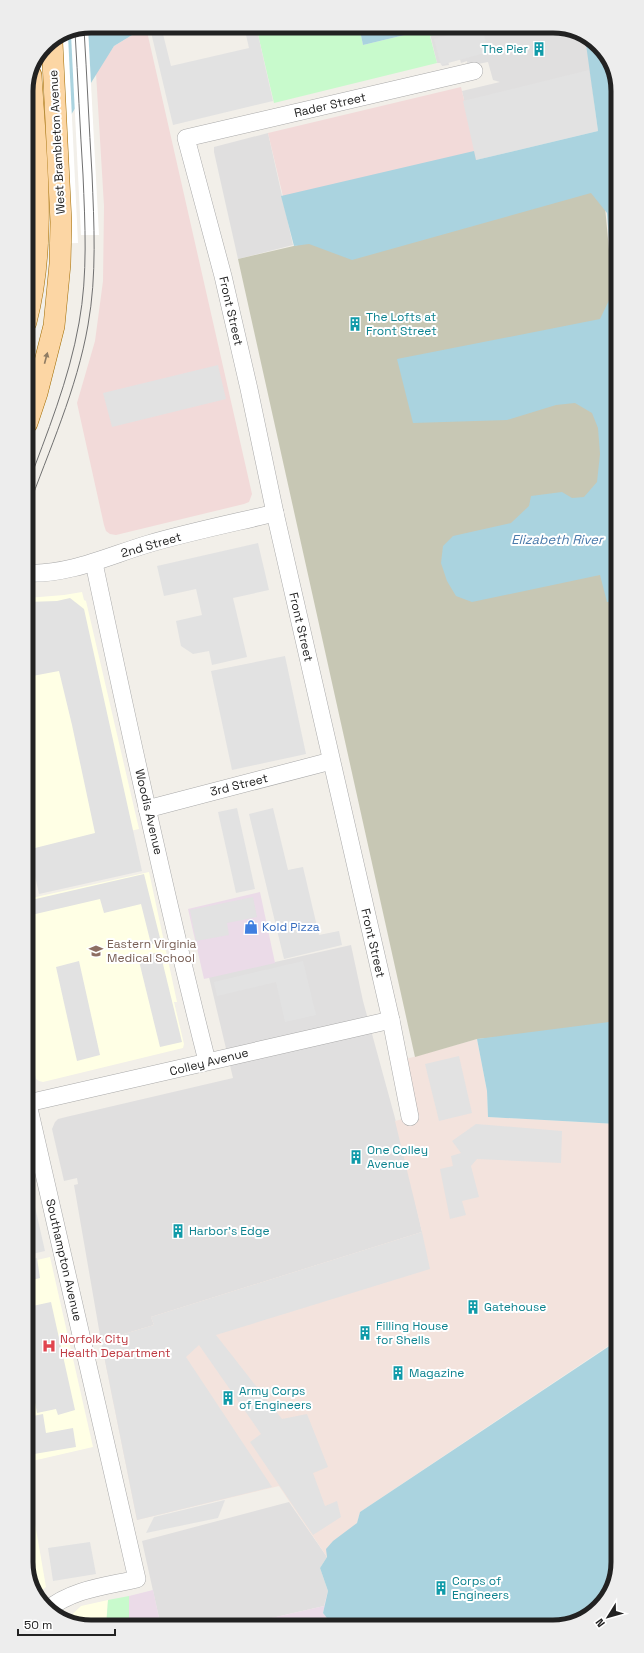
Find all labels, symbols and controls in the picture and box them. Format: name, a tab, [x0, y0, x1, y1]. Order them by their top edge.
place label: The Pier	[482, 41, 528, 57]
building icon: The Pier	[531, 41, 547, 57]
street label: West Brambleton Avenue	[45, 69, 69, 215]
street label: Rader Street	[292, 89, 368, 121]
street label: Front Street	[215, 275, 247, 347]
place label: The Lofts at Front Street	[366, 309, 437, 339]
building icon: The Lofts at Front Street	[347, 316, 363, 332]
one-way arrow	[43, 352, 49, 364]
street label: 2nd Street	[119, 529, 183, 561]
water label: Elizabeth River	[511, 531, 605, 548]
street label: Front Street	[285, 591, 317, 663]
street label: Woodis Avenue	[131, 768, 167, 856]
street label: 3rd Street	[208, 770, 270, 800]
street label: Front Street	[357, 907, 389, 979]
shop icon: Kold Pizza	[243, 919, 259, 935]
place label: Kold Pizza	[262, 919, 320, 935]
place label: Eastern Virginia Medical School	[107, 936, 197, 966]
school or university icon: Eastern Virginia Medical School	[88, 943, 104, 959]
street label: Colley Avenue	[168, 1044, 250, 1080]
place label: One Colley Avenue	[367, 1142, 428, 1172]
building icon: One Colley Avenue	[348, 1149, 364, 1165]
street label: Southampton Avenue	[42, 1197, 86, 1323]
building icon: Harbor's Edge	[170, 1223, 186, 1239]
place label: Harbor's Edge	[189, 1223, 270, 1239]
building icon: Gatehouse	[465, 1299, 481, 1315]
place label: Gatehouse	[484, 1299, 546, 1315]
place label: Filling House for Shells	[376, 1318, 448, 1348]
building icon: Filling House for Shells	[357, 1325, 373, 1341]
place label: Norfolk City Health Department	[60, 1331, 171, 1361]
hospital icon: Norfolk City Health Department	[41, 1338, 57, 1354]
building icon: Magazine	[390, 1365, 406, 1381]
place label: Magazine	[409, 1365, 464, 1381]
place label: Army Corps of Engineers	[239, 1383, 312, 1413]
building icon: Army Corps of Engineers	[220, 1390, 236, 1406]
place label: Corps of Engineers	[452, 1573, 509, 1603]
building icon: Corps of Engineers	[433, 1580, 449, 1596]
north arrow	[588, 1597, 628, 1637]
scale bar	[18, 1611, 115, 1637]
text: N	[592, 1616, 608, 1630]
text: 50 m	[24, 1617, 52, 1633]

